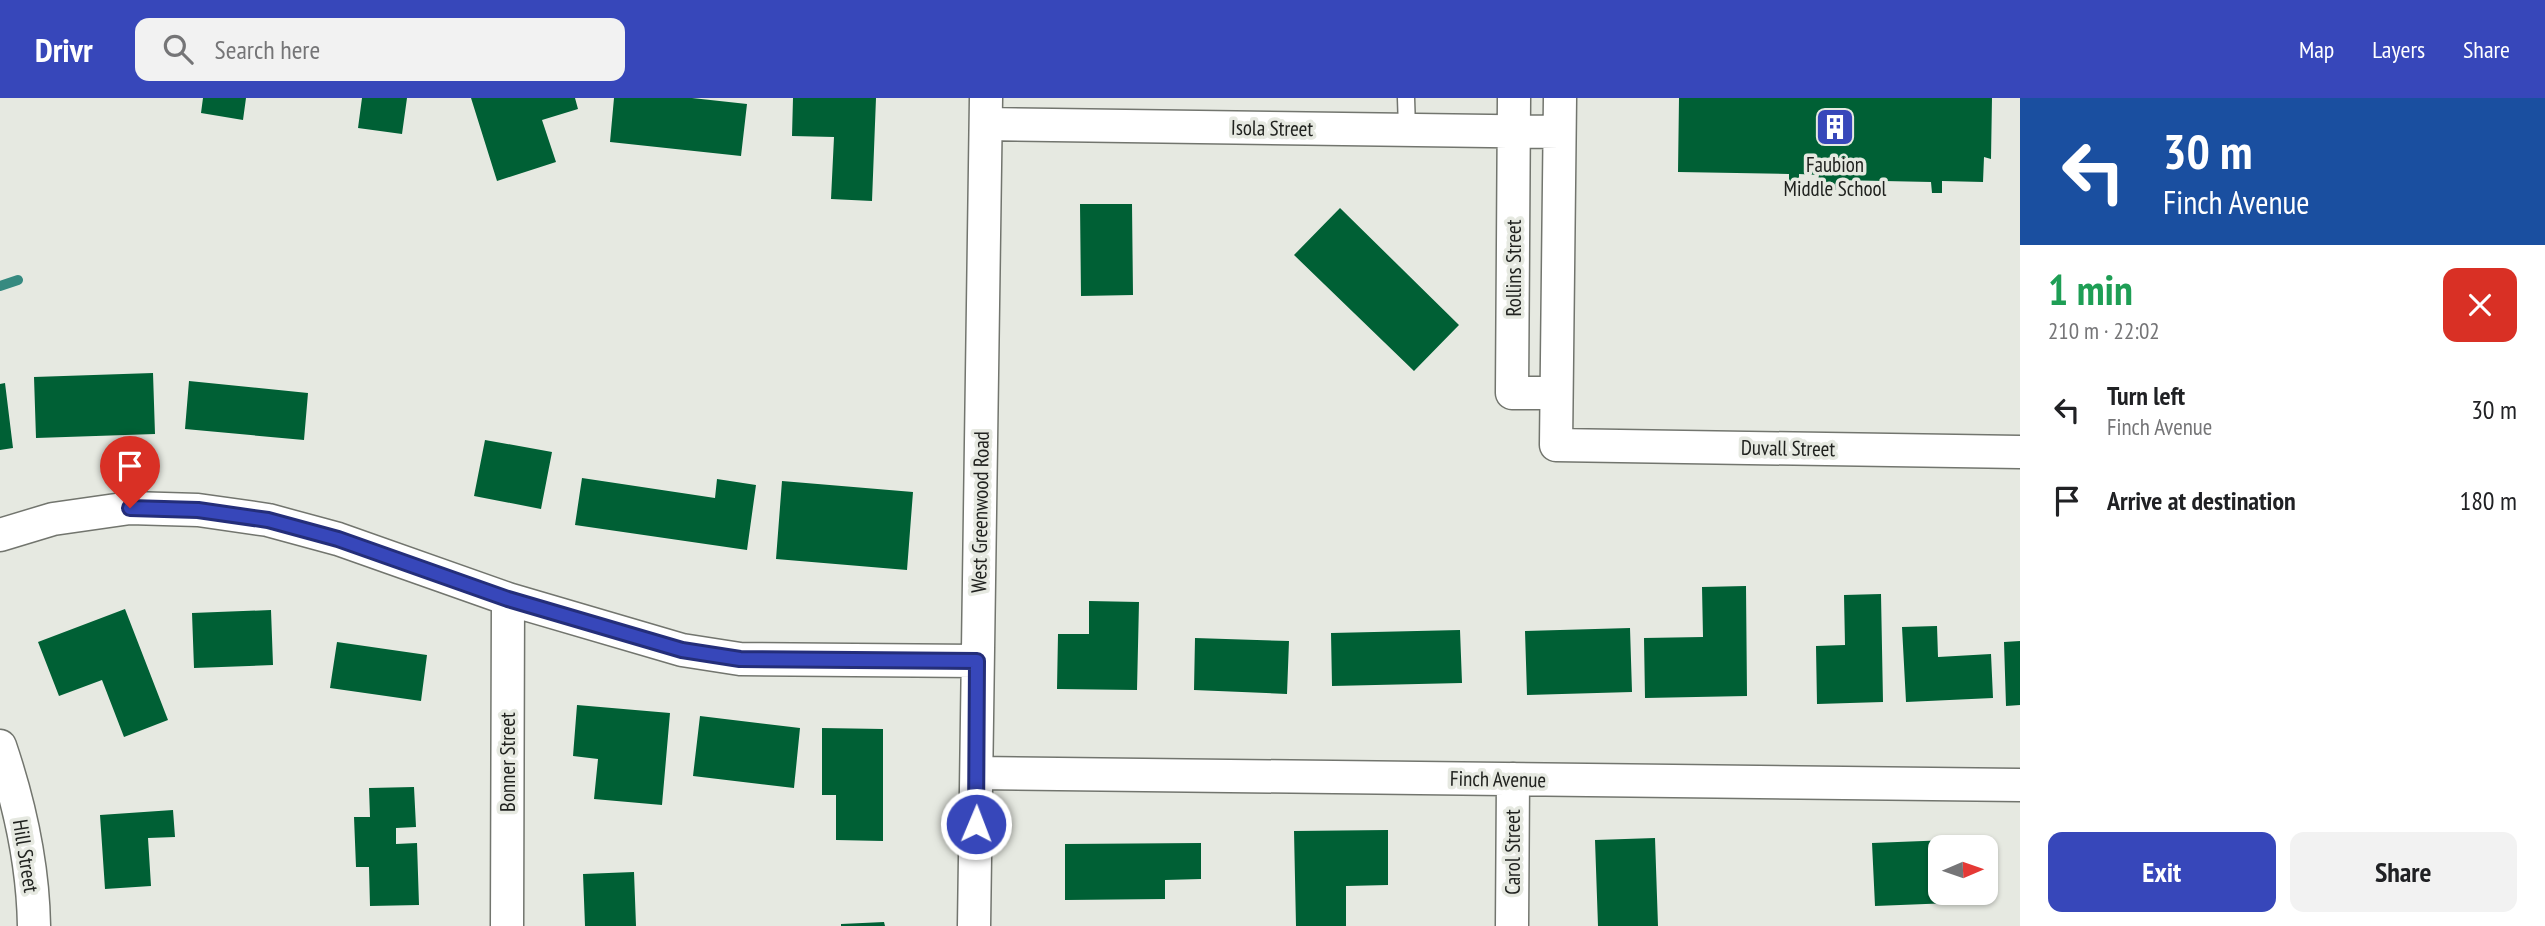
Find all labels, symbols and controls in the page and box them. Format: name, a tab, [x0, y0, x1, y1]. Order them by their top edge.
search box	[135, 18, 625, 81]
text: Drivr	[35, 28, 93, 71]
icon: search	[159, 30, 197, 68]
text: Search here	[215, 33, 320, 66]
text: Map	[2299, 34, 2334, 65]
text: Layers	[2372, 34, 2425, 65]
text: Share	[2463, 34, 2510, 65]
building icon: Faubion Middle School	[1814, 106, 1856, 148]
street label: Isola Street	[1231, 114, 1314, 142]
text: 30 m	[2163, 119, 2252, 183]
icon: left	[2048, 126, 2139, 217]
place label: Faubion Middle School	[1784, 151, 1887, 202]
text: Finch Avenue	[2163, 181, 2310, 223]
street label: Rollins Street	[1500, 219, 1527, 316]
text: 1 min	[2048, 262, 2133, 317]
button: close	[2443, 268, 2517, 342]
text: 210 m · 22:02	[2048, 316, 2160, 345]
text: Turn left	[2107, 379, 2185, 412]
icon: left	[2048, 391, 2086, 429]
text: 30 m	[2471, 393, 2517, 426]
text: Finch Avenue	[2107, 412, 2212, 441]
street label: West Greenwood Road	[965, 431, 995, 593]
street label: Duvall Street	[1741, 434, 1836, 462]
pin	[100, 436, 160, 508]
icon: arrive	[111, 447, 149, 485]
icon: arrive	[2048, 482, 2086, 520]
text: Arrive at destination	[2107, 484, 2296, 517]
text: 180 m	[2459, 484, 2517, 517]
street label: Bonner Street	[494, 712, 521, 812]
street label: Finch Avenue	[1450, 765, 1546, 793]
position arrow	[939, 787, 1013, 861]
street label: Carol Street	[1499, 809, 1526, 895]
street label: Hill Street	[7, 818, 45, 895]
button: Exit	[2048, 832, 2276, 912]
button: Share	[2290, 832, 2517, 912]
north arrow	[1928, 835, 1998, 905]
map controls	[1928, 835, 1998, 905]

